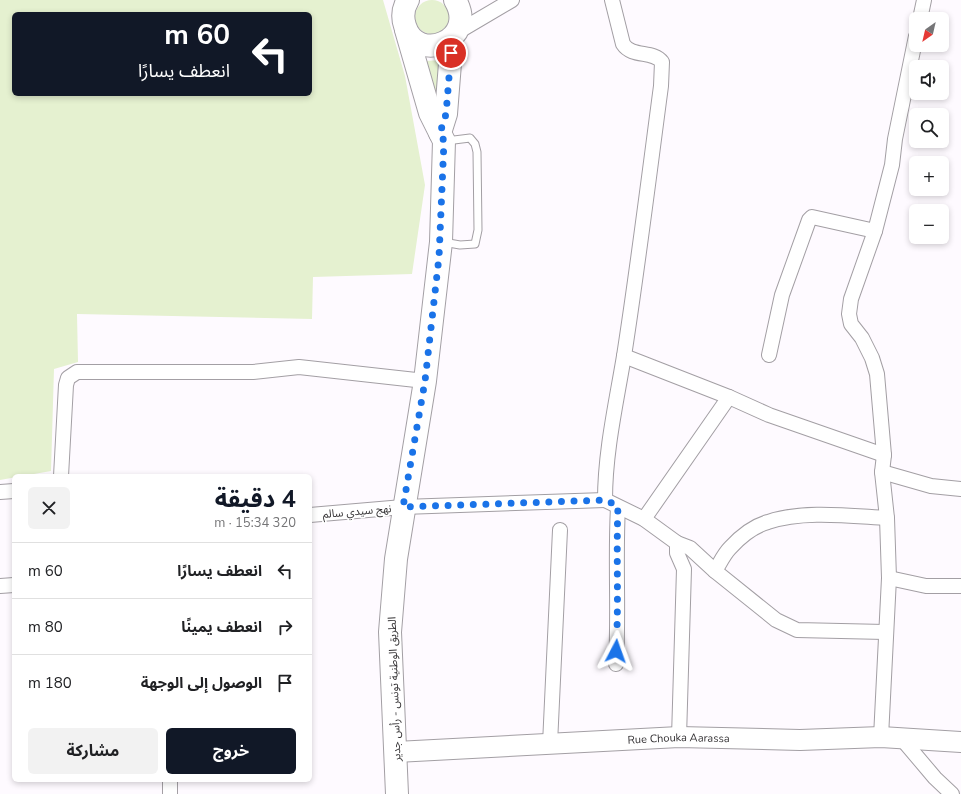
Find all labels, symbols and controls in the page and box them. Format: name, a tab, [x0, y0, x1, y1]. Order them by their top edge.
north arrow	[909, 12, 949, 52]
map controls	[909, 12, 949, 244]
text: 60 m	[164, 16, 230, 54]
icon: left	[244, 28, 296, 80]
pin	[434, 36, 468, 70]
icon: arrive	[440, 42, 462, 64]
text: انعطف يسارًا	[138, 59, 230, 83]
button: sound	[909, 60, 949, 100]
button: search	[909, 108, 949, 148]
button: +	[909, 156, 949, 196]
button: −	[909, 204, 949, 244]
text: 4 دقيقة	[215, 483, 296, 515]
button: close	[28, 487, 70, 529]
street label: نهج سيدي سالم	[322, 501, 392, 524]
text: 320 m · 15:34	[214, 514, 296, 532]
icon: left	[274, 560, 296, 582]
text: 60 m	[28, 561, 63, 581]
text: انعطف يسارًا	[177, 561, 262, 581]
icon: right	[274, 616, 296, 638]
street label: الطريق الوطنية تونس - رأس جدير	[384, 616, 405, 763]
text: 80 m	[28, 617, 63, 637]
text: انعطف يمينًا	[181, 617, 262, 637]
position arrow	[595, 630, 637, 672]
icon: arrive	[274, 672, 296, 694]
text: 180 m	[28, 673, 72, 693]
text: الوصول إلى الوجهة	[141, 673, 262, 693]
button: مشاركة	[28, 728, 158, 774]
button: خروج	[166, 728, 296, 774]
street label: Rue Chouka Aarassa	[627, 730, 730, 748]

